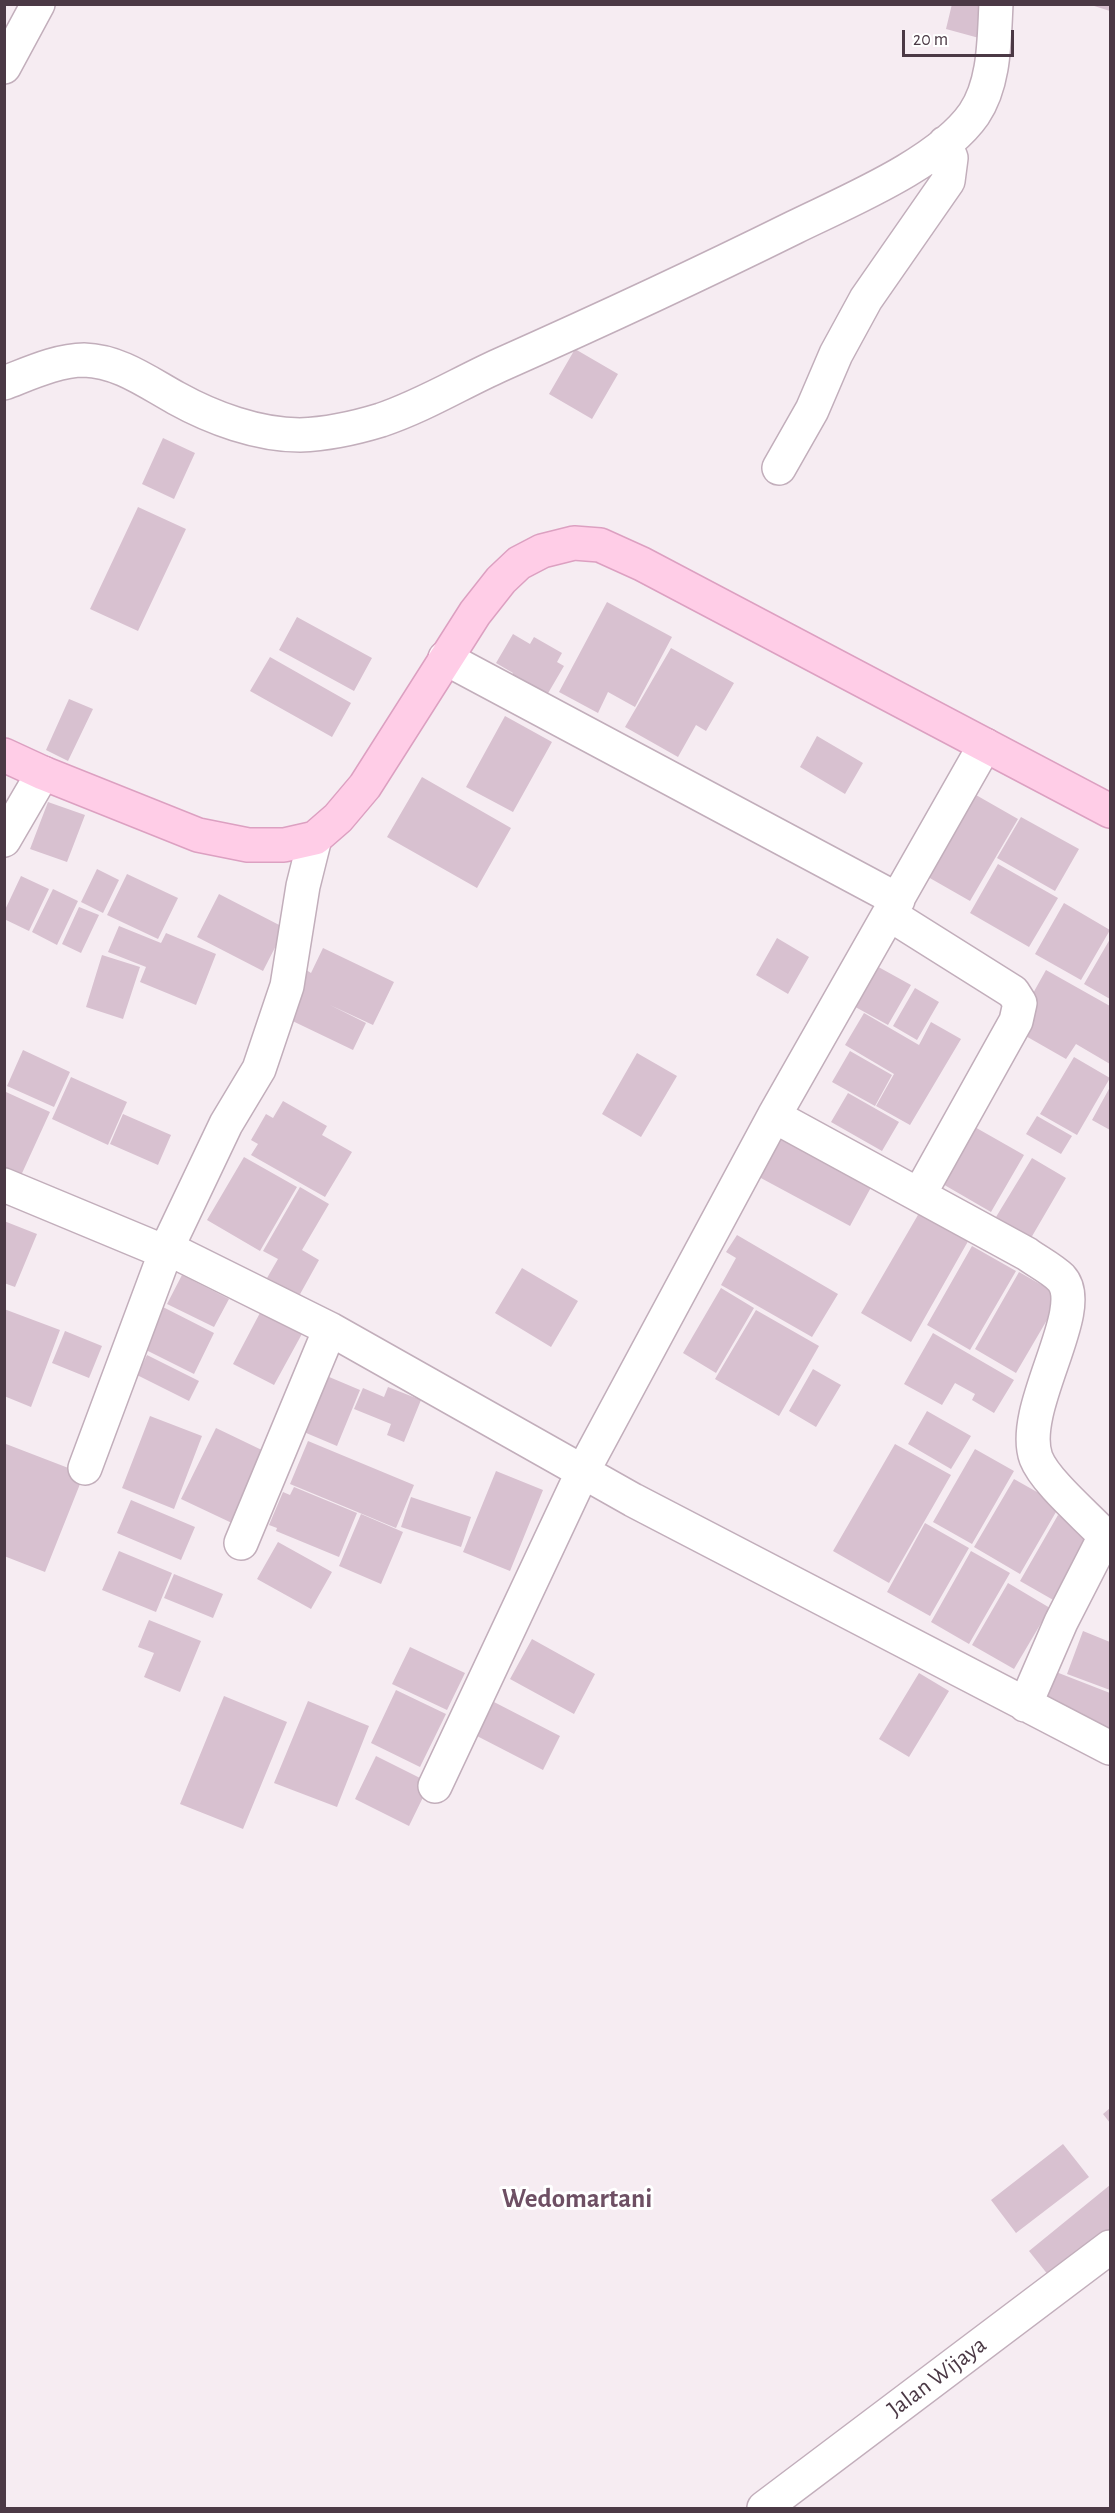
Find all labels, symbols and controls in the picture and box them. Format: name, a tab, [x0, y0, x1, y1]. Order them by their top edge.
scale bar	[905, 18, 1018, 56]
text: 20 m	[913, 31, 948, 49]
district label: Wedomartani	[502, 2183, 652, 2215]
street label: Jalan Wijaya	[882, 2330, 992, 2424]

